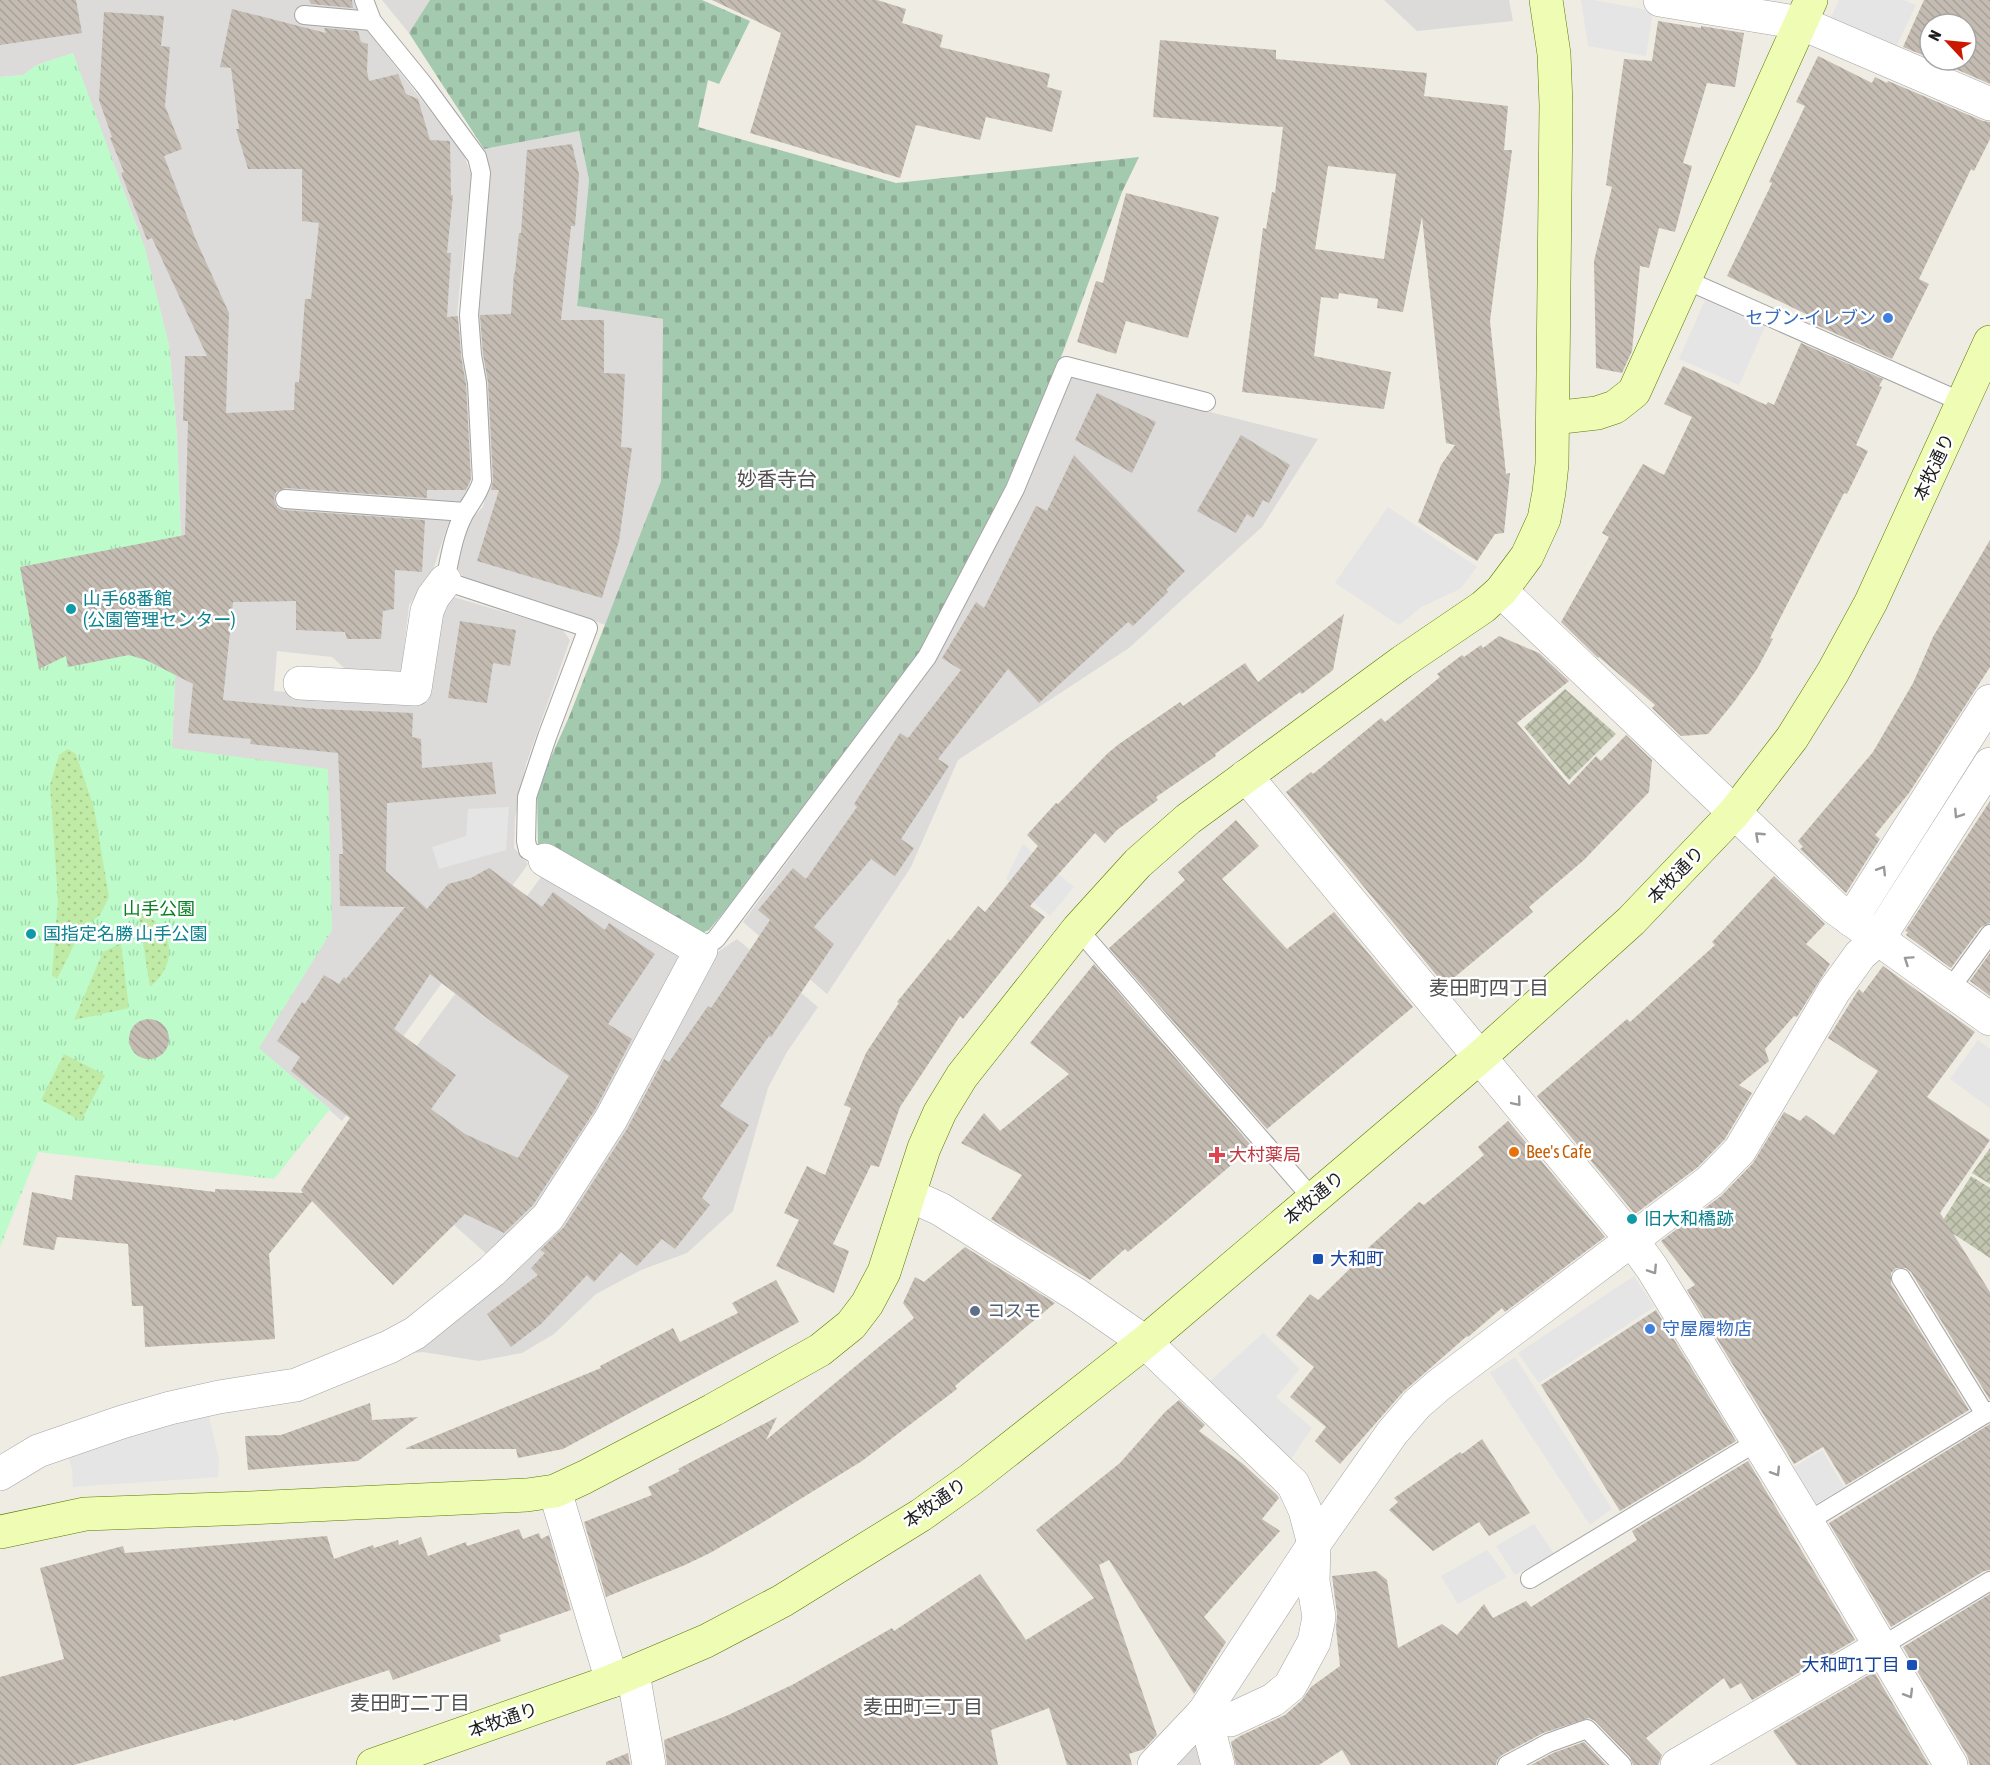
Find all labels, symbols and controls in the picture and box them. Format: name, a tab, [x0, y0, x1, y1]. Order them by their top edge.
north arrow	[1918, 12, 1978, 72]
text: N	[1924, 27, 1945, 44]
place label: セブン-イレブン	[1746, 307, 1876, 328]
marker: セブン-イレブン	[1881, 311, 1895, 325]
street label: 本牧通り	[1909, 430, 1958, 504]
district label: 妙香寺台	[737, 467, 817, 490]
place label: 山手68番館 (公園管理センター)	[83, 588, 236, 630]
marker: 山手68番館 (公園管理センター)	[64, 602, 78, 616]
one-way arrow	[1955, 807, 1966, 818]
one-way arrow	[1755, 832, 1765, 843]
street label: 本牧通り	[1643, 841, 1708, 908]
one-way arrow	[1875, 866, 1887, 876]
park label: 山手公園	[123, 898, 195, 919]
place label: 国指定名勝 山手公園	[43, 923, 207, 944]
marker: 国指定名勝 山手公園	[24, 927, 38, 941]
one-way arrow	[1904, 956, 1915, 967]
district label: 麦田町四丁目	[1429, 976, 1549, 999]
one-way arrow	[1510, 1095, 1521, 1106]
place label: Bee's Cafe	[1526, 1141, 1592, 1162]
place label: 大村薬局	[1229, 1144, 1301, 1165]
marker: Bee's Cafe	[1507, 1145, 1521, 1159]
marker: 大村薬局	[1210, 1148, 1224, 1162]
street label: 本牧通り	[1279, 1166, 1348, 1229]
place label: 旧大和橋跡	[1644, 1208, 1734, 1229]
marker: 旧大和橋跡	[1625, 1212, 1639, 1226]
place label: 大和町	[1330, 1248, 1384, 1269]
marker: 大和町	[1311, 1252, 1325, 1266]
one-way arrow	[1646, 1263, 1657, 1274]
place label: コスモ	[987, 1300, 1041, 1321]
marker: コスモ	[968, 1304, 982, 1318]
place label: 守屋履物店	[1662, 1318, 1752, 1339]
marker: 守屋履物店	[1643, 1322, 1657, 1336]
one-way arrow	[1769, 1466, 1781, 1476]
street label: 本牧通り	[899, 1473, 970, 1532]
place label: 大和町1丁目	[1802, 1654, 1900, 1675]
marker: 大和町1丁目	[1905, 1658, 1919, 1672]
one-way arrow	[1901, 1688, 1913, 1698]
district label: 麦田町二丁目	[350, 1691, 470, 1714]
district label: 麦田町三丁目	[863, 1695, 983, 1718]
street label: 本牧通り	[465, 1698, 540, 1741]

